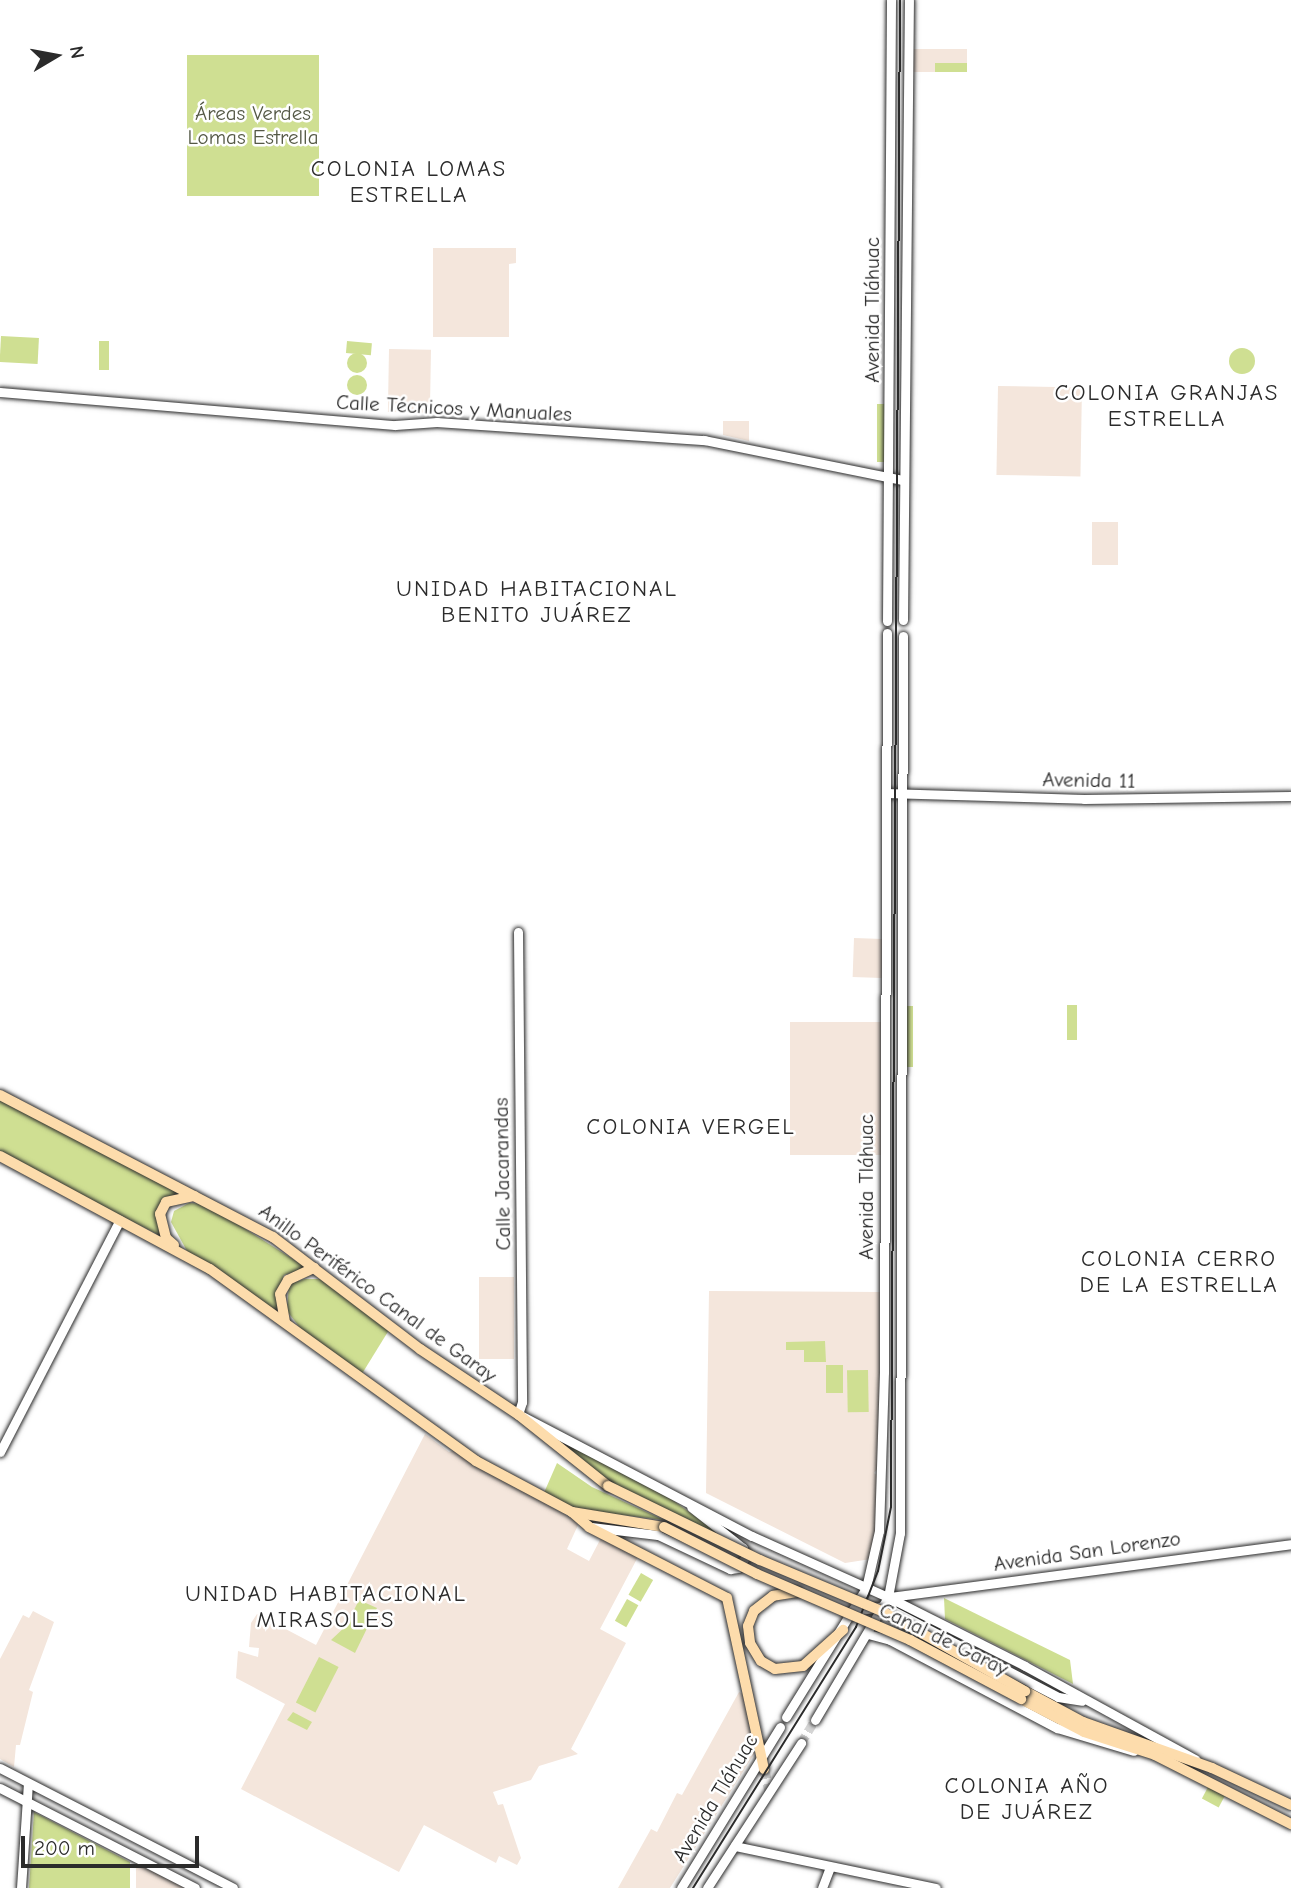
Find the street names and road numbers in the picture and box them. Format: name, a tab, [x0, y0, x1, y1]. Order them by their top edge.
street label: Avenida Tláhuac	[859, 237, 885, 383]
street label: Calle Técnicos y Manuales	[336, 389, 572, 427]
street label: Avenida 11	[1042, 767, 1136, 793]
street label: Calle Jacarandas	[488, 1097, 516, 1251]
street label: Avenida Tláhuac	[853, 1114, 879, 1260]
street label: Anillo Periférico Canal de Garay	[254, 1198, 502, 1388]
street label: Avenida San Lorenzo	[992, 1525, 1182, 1577]
street label: Canal de Garay	[875, 1597, 1013, 1681]
street label: Avenida Tláhuac	[667, 1729, 763, 1867]

